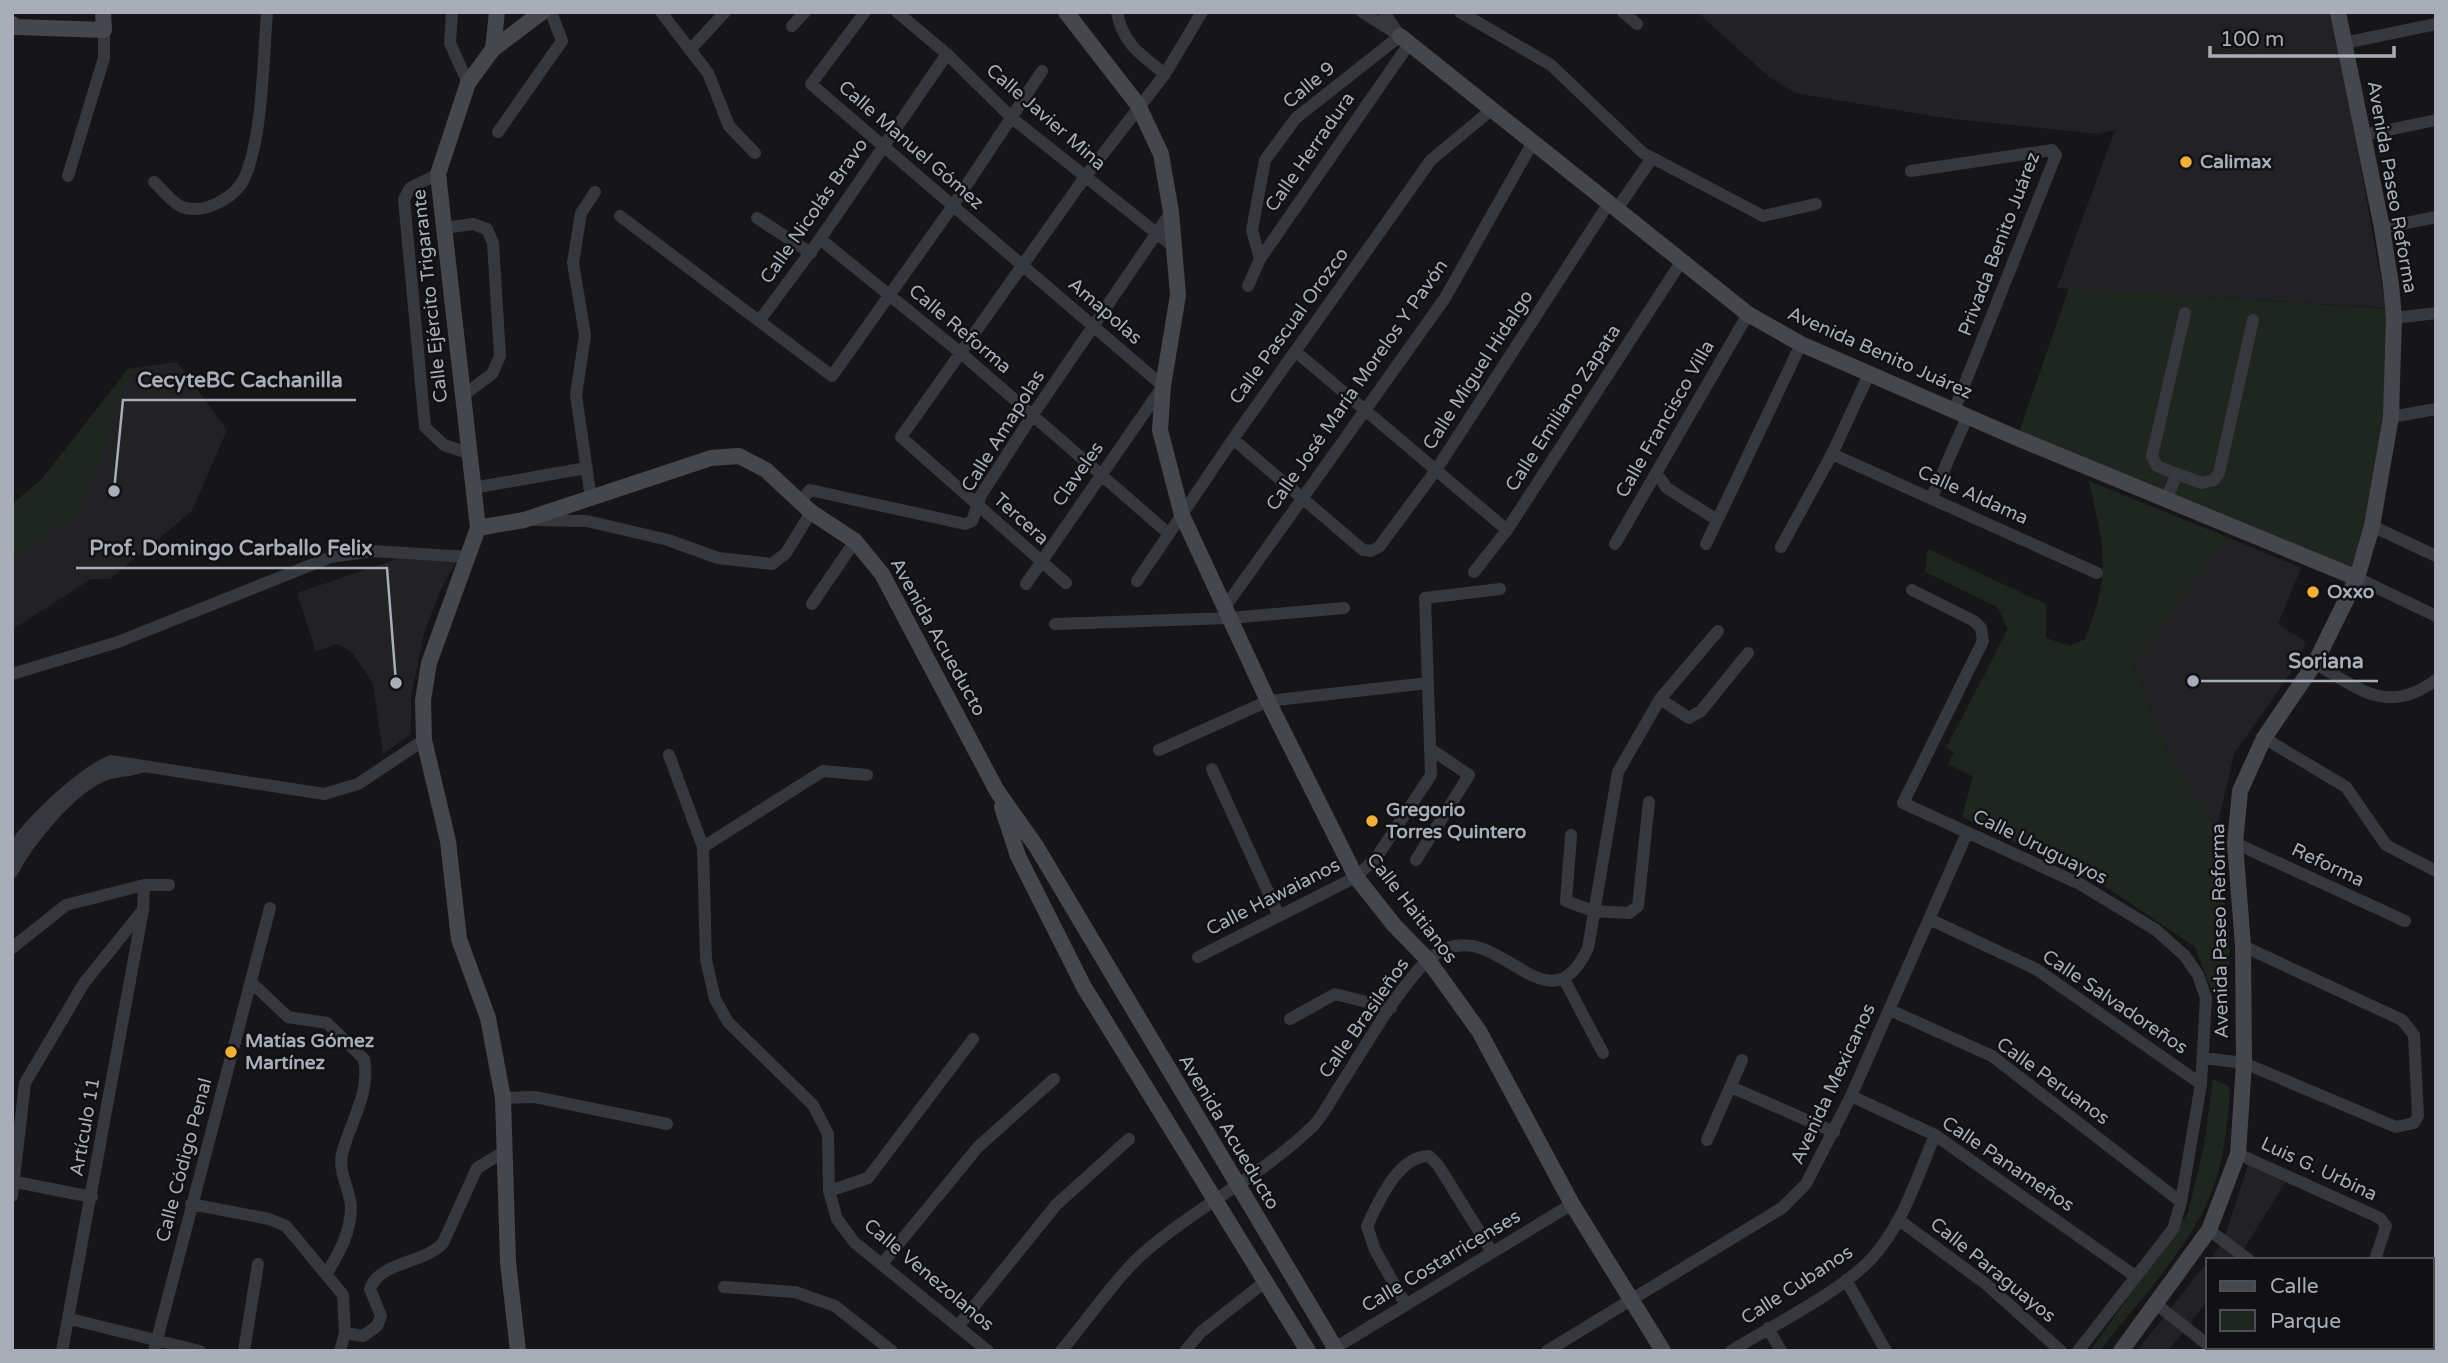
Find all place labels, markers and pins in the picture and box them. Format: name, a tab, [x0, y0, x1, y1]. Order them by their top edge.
place label: Calimax	[2200, 151, 2272, 173]
marker: Calimax	[2178, 154, 2194, 170]
callout: CecyteBC Cachanilla	[123, 358, 356, 400]
callout: Prof. Domingo Carballo Felix	[76, 526, 387, 568]
place label: Oxxo	[2327, 581, 2374, 603]
marker: Oxxo	[2305, 584, 2321, 600]
callout: Soriana	[2274, 639, 2378, 681]
place label: Gregorio Torres Quintero	[1385, 799, 1526, 843]
marker: Gregorio Torres Quintero	[1364, 813, 1380, 829]
place label: Matías Gómez Martínez	[245, 1030, 375, 1074]
marker: Matías Gómez Martínez	[223, 1044, 239, 1060]

